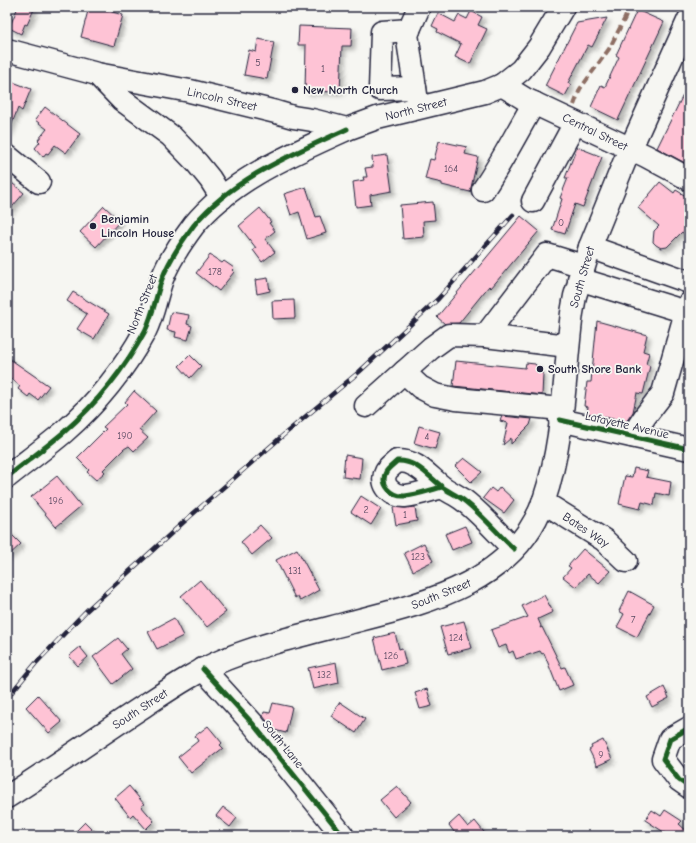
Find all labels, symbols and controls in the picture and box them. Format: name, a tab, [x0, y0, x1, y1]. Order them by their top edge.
house number: 5	[255, 57, 261, 69]
house number: 1	[321, 63, 325, 75]
place label: New North Church	[303, 83, 398, 97]
street label: Lincoln Street	[186, 84, 259, 114]
marker: New North Church	[290, 85, 300, 95]
street label: North Street	[384, 94, 449, 123]
street label: Central Street	[560, 110, 630, 154]
house number: 164	[444, 163, 458, 175]
place label: Benjamin Lincoln House	[101, 212, 174, 240]
house number: 0	[558, 217, 564, 229]
marker: Benjamin Lincoln House	[88, 221, 98, 231]
street label: South Street	[567, 244, 598, 309]
house number: 178	[208, 266, 222, 278]
street label: North Street	[124, 272, 160, 336]
place label: South Shore Bank	[548, 362, 641, 376]
marker: South Shore Bank	[535, 364, 545, 374]
street label: Lafayette Avenue	[584, 409, 670, 441]
house number: 190	[117, 430, 133, 442]
house number: 4	[425, 431, 430, 443]
house number: 196	[49, 495, 63, 507]
house number: 2	[363, 504, 369, 516]
house number: 1	[403, 509, 407, 521]
street label: Bates Way	[560, 509, 612, 551]
house number: 123	[411, 551, 425, 563]
house number: 131	[289, 565, 302, 577]
street label: South Street	[409, 575, 473, 612]
house number: 7	[631, 614, 636, 626]
house number: 124	[449, 632, 463, 644]
house number: 126	[384, 650, 398, 662]
house number: 132	[317, 669, 331, 681]
street label: South Street	[110, 686, 171, 732]
street label: South Lane	[259, 717, 307, 771]
house number: 9	[598, 749, 604, 761]

